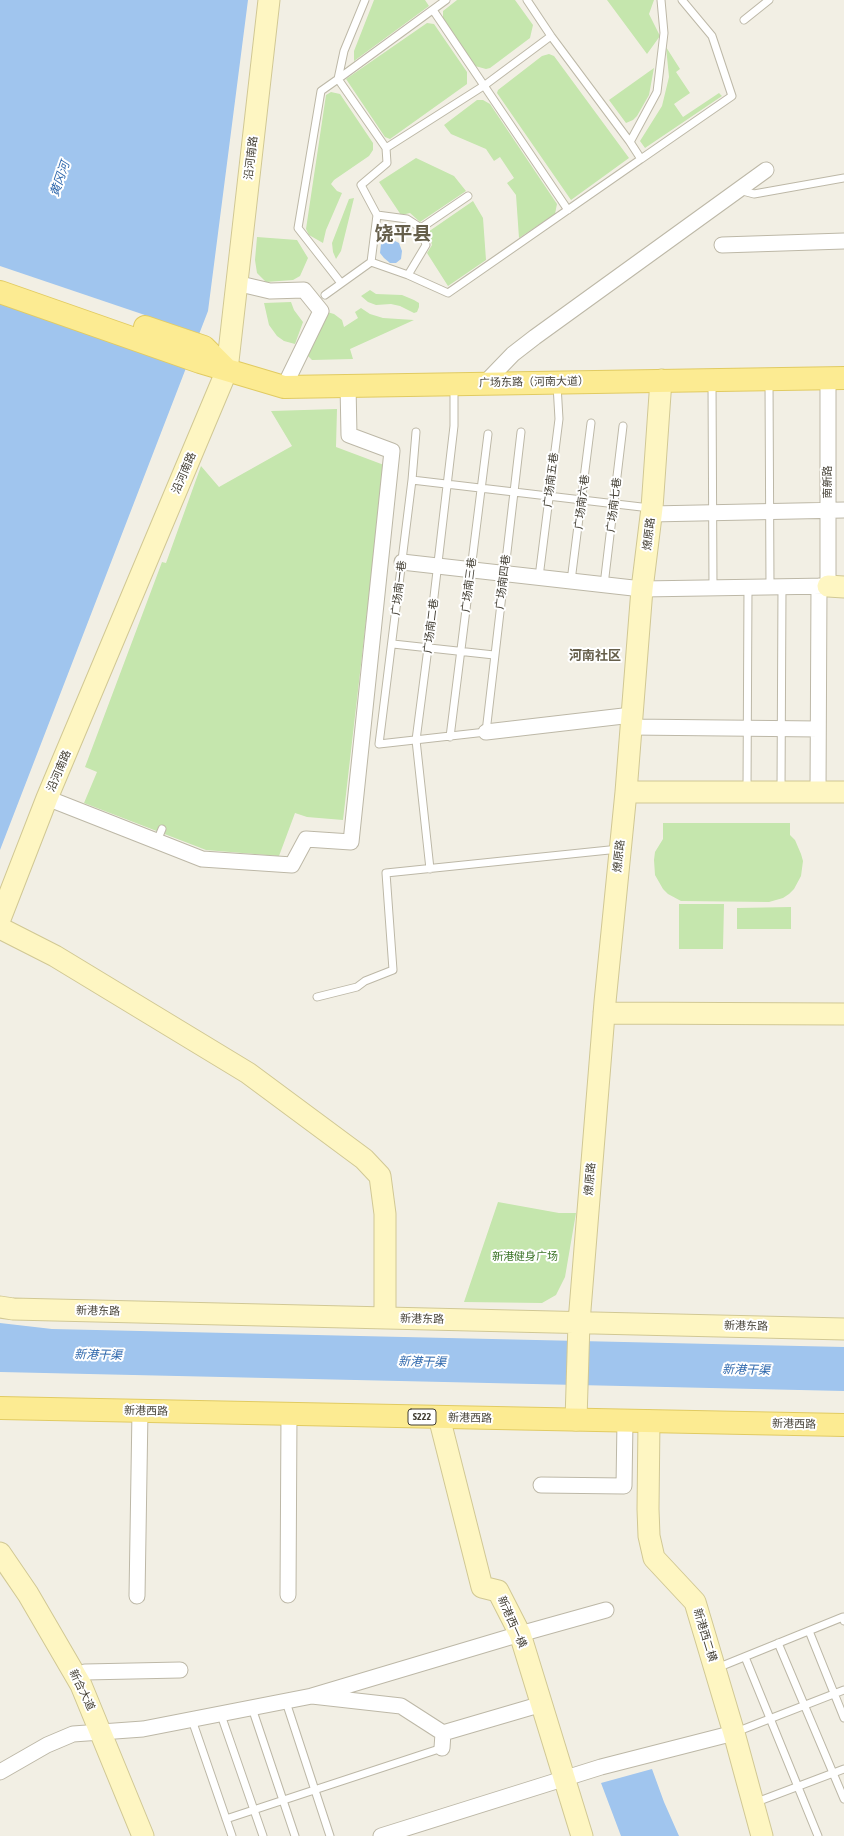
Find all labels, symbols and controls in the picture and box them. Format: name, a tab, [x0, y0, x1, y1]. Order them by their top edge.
street label: 沿河南路	[242, 135, 260, 181]
water label: 黄冈河	[47, 160, 73, 198]
district label: 饶平县	[375, 223, 431, 245]
street label: 广场东路（河南大道）	[479, 374, 589, 390]
street label: 沿河南路	[169, 450, 199, 496]
street label: 广场南五巷	[541, 452, 561, 508]
street label: 南新路	[821, 466, 835, 498]
street label: 广场南六巷	[572, 474, 592, 530]
street label: 广场南七巷	[604, 477, 624, 533]
street label: 燎原路	[640, 517, 658, 551]
street label: 广场南四巷	[493, 554, 513, 610]
street label: 广场南三巷	[459, 557, 479, 613]
street label: 广场南一巷	[389, 560, 409, 616]
street label: 广场南二巷	[421, 598, 441, 654]
district label: 河南社区	[569, 648, 621, 664]
street label: 沿河南路	[44, 748, 74, 794]
street label: 燎原路	[611, 839, 627, 873]
street label: 燎原路	[582, 1162, 598, 1196]
park label: 新港健身广场	[492, 1250, 558, 1264]
street label: 新港东路	[76, 1304, 120, 1318]
street label: 新港东路	[400, 1312, 444, 1326]
street label: 新港东路	[724, 1319, 768, 1333]
water label: 新港干渠	[74, 1347, 122, 1363]
water label: 新港干渠	[398, 1354, 446, 1370]
water label: 新港干渠	[722, 1362, 770, 1378]
street label: 新港西路	[124, 1404, 168, 1418]
road number: S222	[408, 1409, 436, 1425]
street label: 新港西路	[448, 1411, 492, 1425]
street label: 新港西路	[772, 1417, 816, 1431]
street label: 新港西一横	[495, 1594, 529, 1650]
street label: 新港西二横	[691, 1607, 719, 1663]
street label: 新合大道	[66, 1667, 98, 1713]

